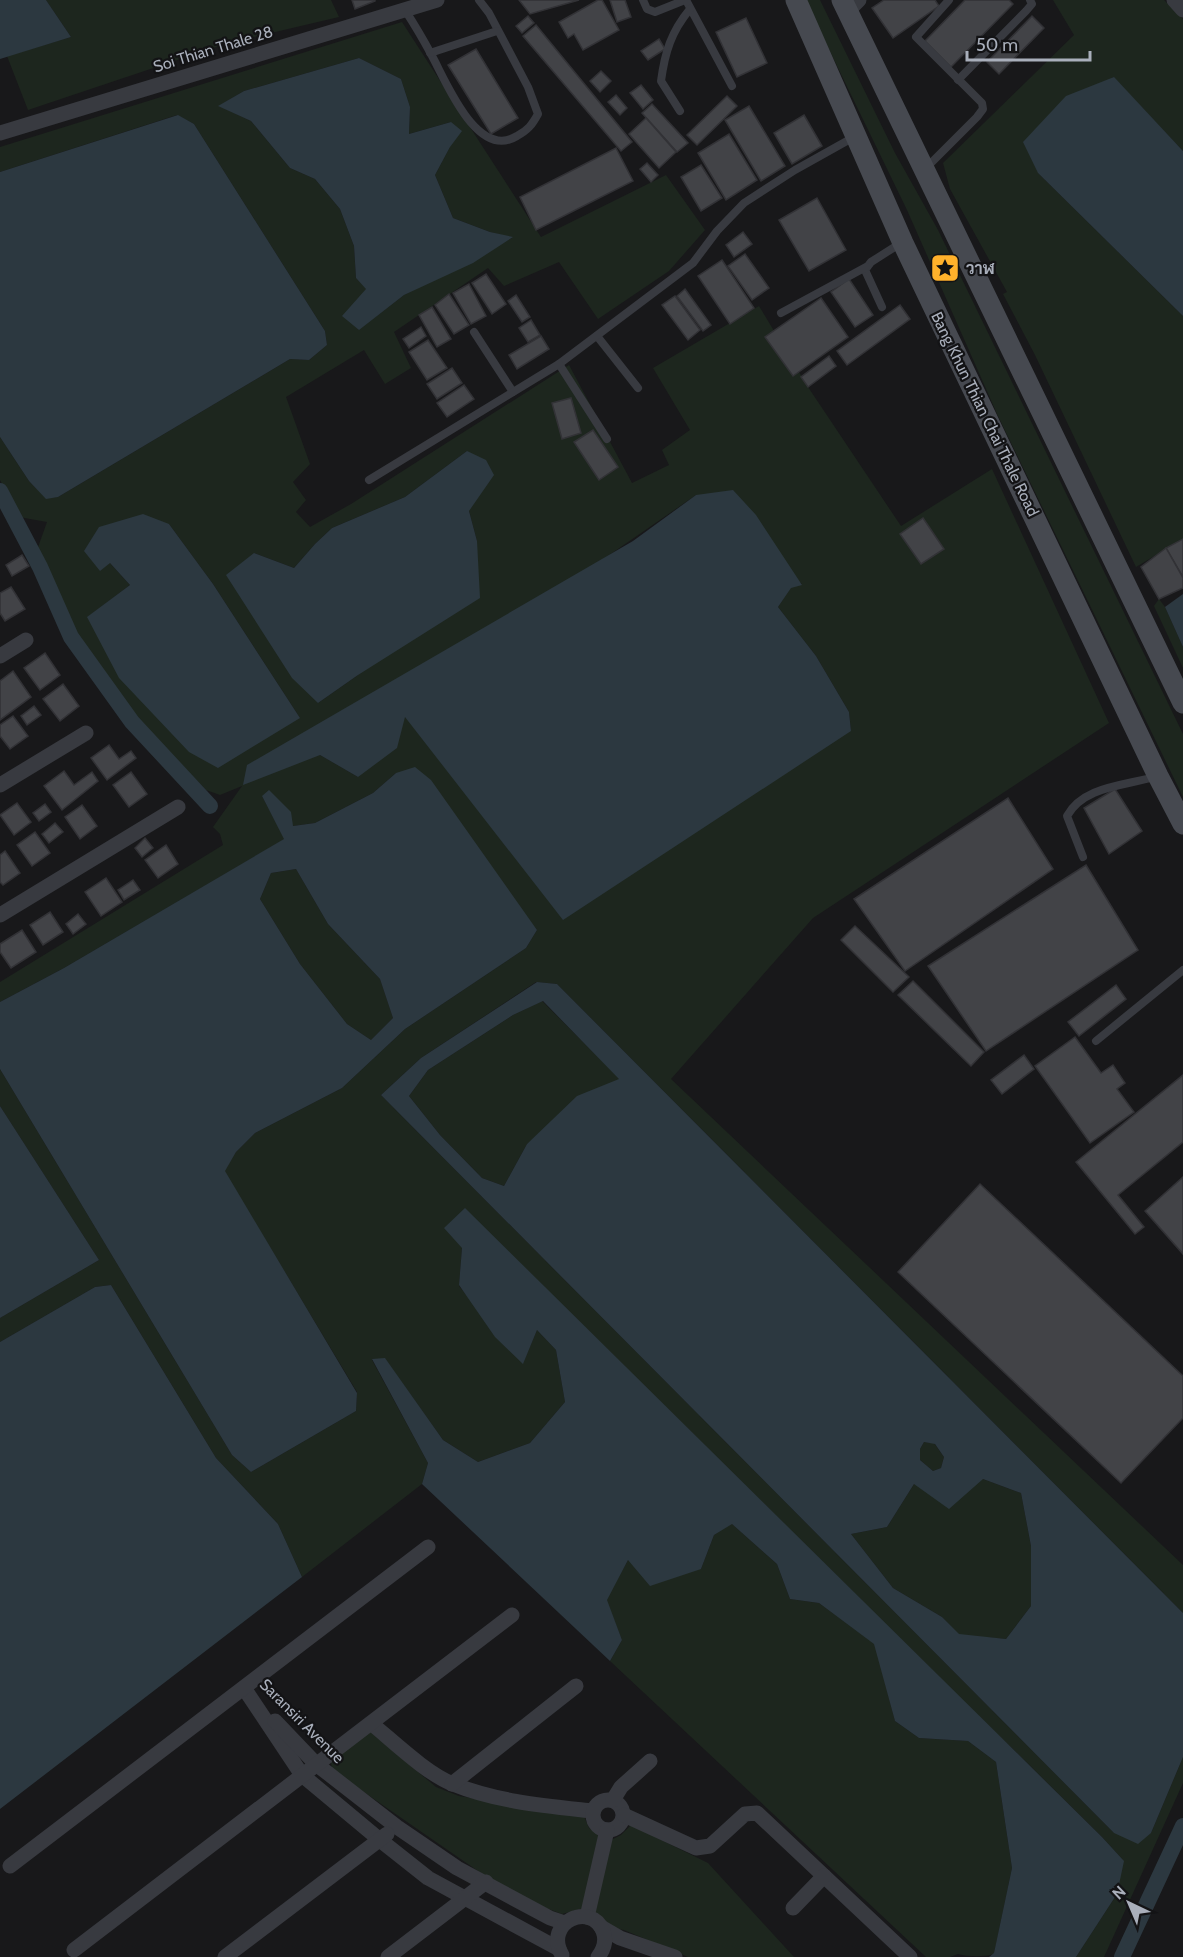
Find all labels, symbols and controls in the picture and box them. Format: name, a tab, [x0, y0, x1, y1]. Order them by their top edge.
street label: Soi Thian Thale 28	[151, 22, 275, 76]
scale bar	[967, 24, 1090, 62]
text: 50 m	[976, 34, 1018, 56]
place icon: วาฬ	[929, 252, 961, 284]
place label: วาฬ	[966, 259, 995, 278]
street label: Bang Khun Thian Chai Thale Road	[927, 309, 1043, 519]
street label: Saransiri Avenue	[256, 1675, 348, 1767]
north arrow	[1099, 1873, 1159, 1933]
text: N	[1108, 1882, 1130, 1903]

